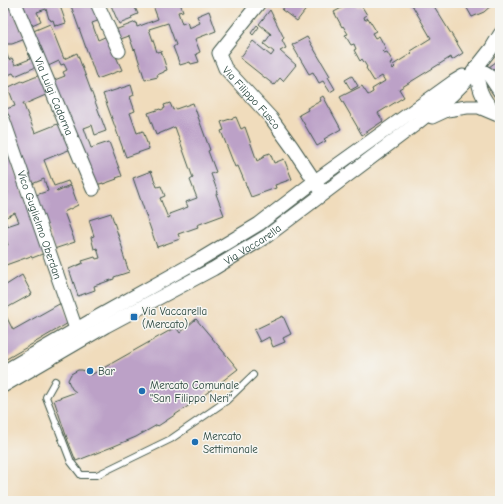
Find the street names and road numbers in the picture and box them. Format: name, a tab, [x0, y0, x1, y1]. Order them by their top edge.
street label: Via Luigi Cadorna	[31, 55, 76, 137]
street label: Via Filippo Fusco	[220, 64, 283, 132]
street label: Vico Guglielmo Oberdan	[14, 169, 64, 281]
street label: Via Vaccarella	[222, 222, 284, 268]

